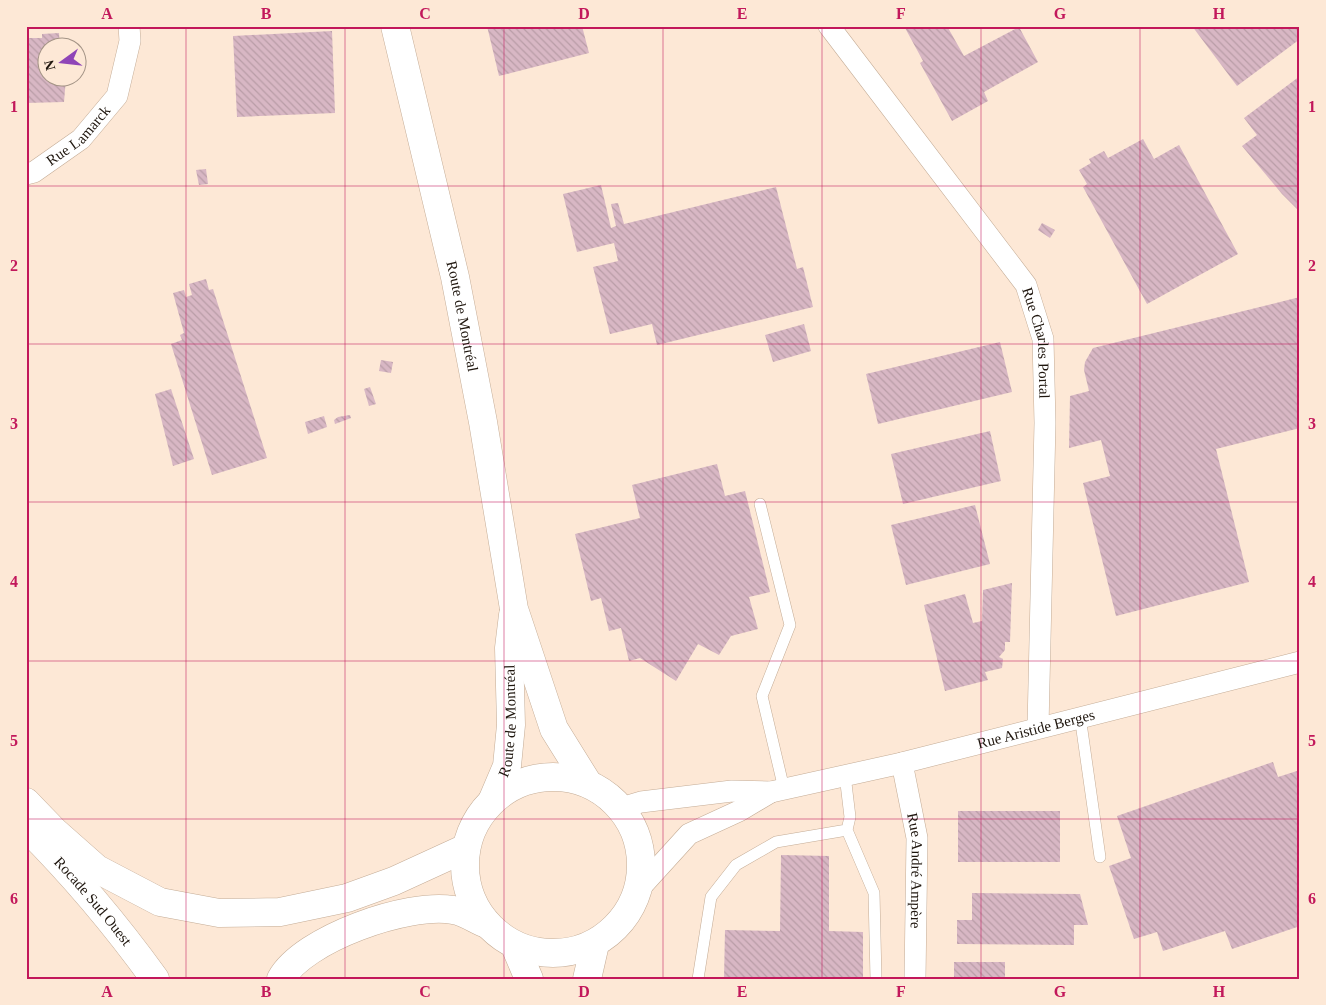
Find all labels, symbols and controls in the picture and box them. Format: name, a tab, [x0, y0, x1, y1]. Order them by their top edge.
text: A	[101, 5, 113, 22]
text: B	[261, 5, 272, 22]
text: C	[419, 5, 431, 22]
text: D	[578, 5, 590, 22]
text: E	[737, 5, 747, 22]
text: F	[896, 5, 906, 22]
text: G	[1054, 5, 1067, 22]
text: H	[1213, 5, 1226, 22]
north arrow	[38, 38, 88, 88]
text: N	[41, 58, 58, 72]
text: 1	[10, 98, 18, 115]
text: 1	[1308, 98, 1316, 115]
street label: Rue Lamarck	[43, 102, 114, 169]
text: 2	[10, 257, 18, 274]
text: 2	[1308, 257, 1316, 274]
street label: Route de Montréal	[443, 259, 481, 373]
street label: Rue Charles Portal	[1019, 285, 1052, 399]
text: 3	[10, 415, 18, 432]
text: 3	[1308, 415, 1316, 432]
text: 4	[10, 573, 18, 590]
text: 4	[1308, 573, 1316, 590]
street label: Route de Montréal	[495, 665, 519, 779]
street label: Rue Aristide Berges	[976, 706, 1097, 752]
text: 5	[10, 732, 18, 749]
text: 5	[1308, 732, 1316, 749]
street label: Rue André Ampère	[904, 811, 925, 929]
street label: Rocade Sud Ouest	[51, 854, 135, 949]
text: 6	[10, 890, 18, 907]
text: 6	[1308, 890, 1316, 907]
text: A	[101, 983, 113, 1000]
text: B	[261, 983, 272, 1000]
text: C	[419, 983, 431, 1000]
text: D	[578, 983, 590, 1000]
text: E	[737, 983, 747, 1000]
text: F	[896, 983, 906, 1000]
text: G	[1054, 983, 1067, 1000]
text: H	[1213, 983, 1226, 1000]

